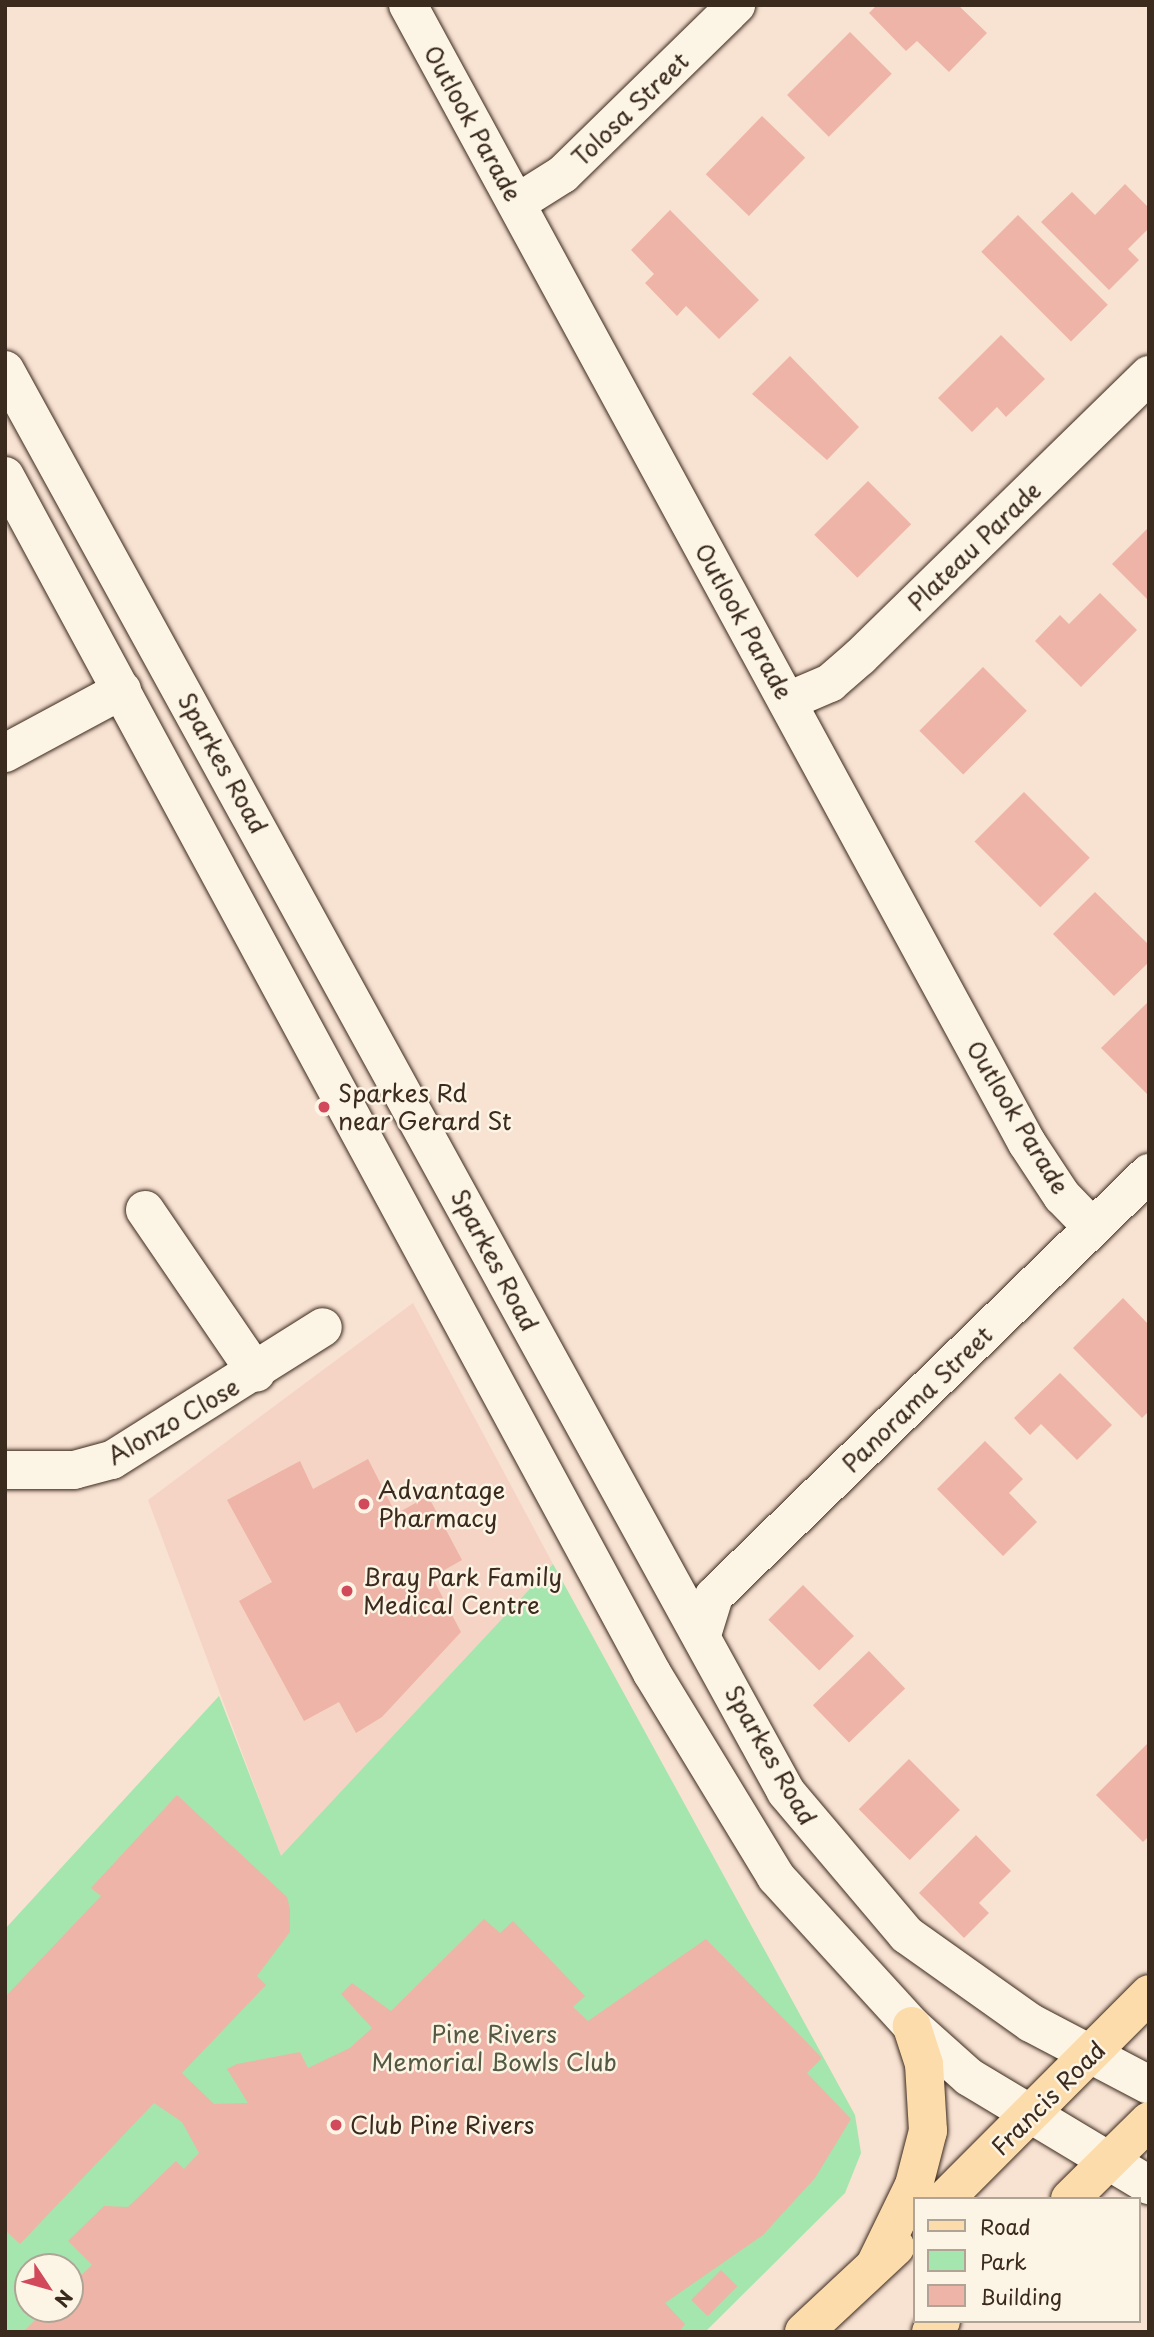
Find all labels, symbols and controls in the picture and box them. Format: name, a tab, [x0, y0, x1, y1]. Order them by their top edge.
street label: Outlook Parade	[418, 39, 528, 207]
street label: Tolosa Street	[566, 46, 694, 172]
street label: Plateau Parade	[901, 475, 1047, 617]
street label: Outlook Parade	[689, 537, 799, 705]
street label: Sparkes Road	[172, 687, 274, 839]
street label: Outlook Parade	[960, 1034, 1076, 1200]
place label: Sparkes Rd near Gerard St	[338, 1079, 515, 1135]
marker: Sparkes Rd near Gerard St	[316, 1099, 332, 1115]
street label: Sparkes Road	[445, 1184, 545, 1336]
street label: Panorama Street	[835, 1319, 999, 1479]
street label: Alonzo Close	[102, 1372, 244, 1470]
place label: Advantage Pharmacy	[378, 1476, 505, 1532]
marker: Advantage Pharmacy	[356, 1496, 372, 1512]
place label: Bray Park Family Medical Centre	[363, 1563, 565, 1619]
marker: Bray Park Family Medical Centre	[337, 1581, 357, 1601]
street label: Sparkes Road	[719, 1680, 823, 1830]
park label: Pine Rivers Memorial Bowls Club	[372, 2020, 616, 2076]
street label: Francis Road	[985, 2035, 1111, 2161]
place label: Club Pine Rivers	[350, 2111, 536, 2139]
marker: Club Pine Rivers	[328, 2117, 344, 2133]
legend	[912, 2197, 1140, 2323]
text: Road	[980, 2210, 1031, 2242]
text: Park	[980, 2245, 1027, 2277]
north arrow	[14, 2253, 84, 2323]
text: Building	[980, 2280, 1062, 2312]
text: N	[49, 2285, 80, 2313]

